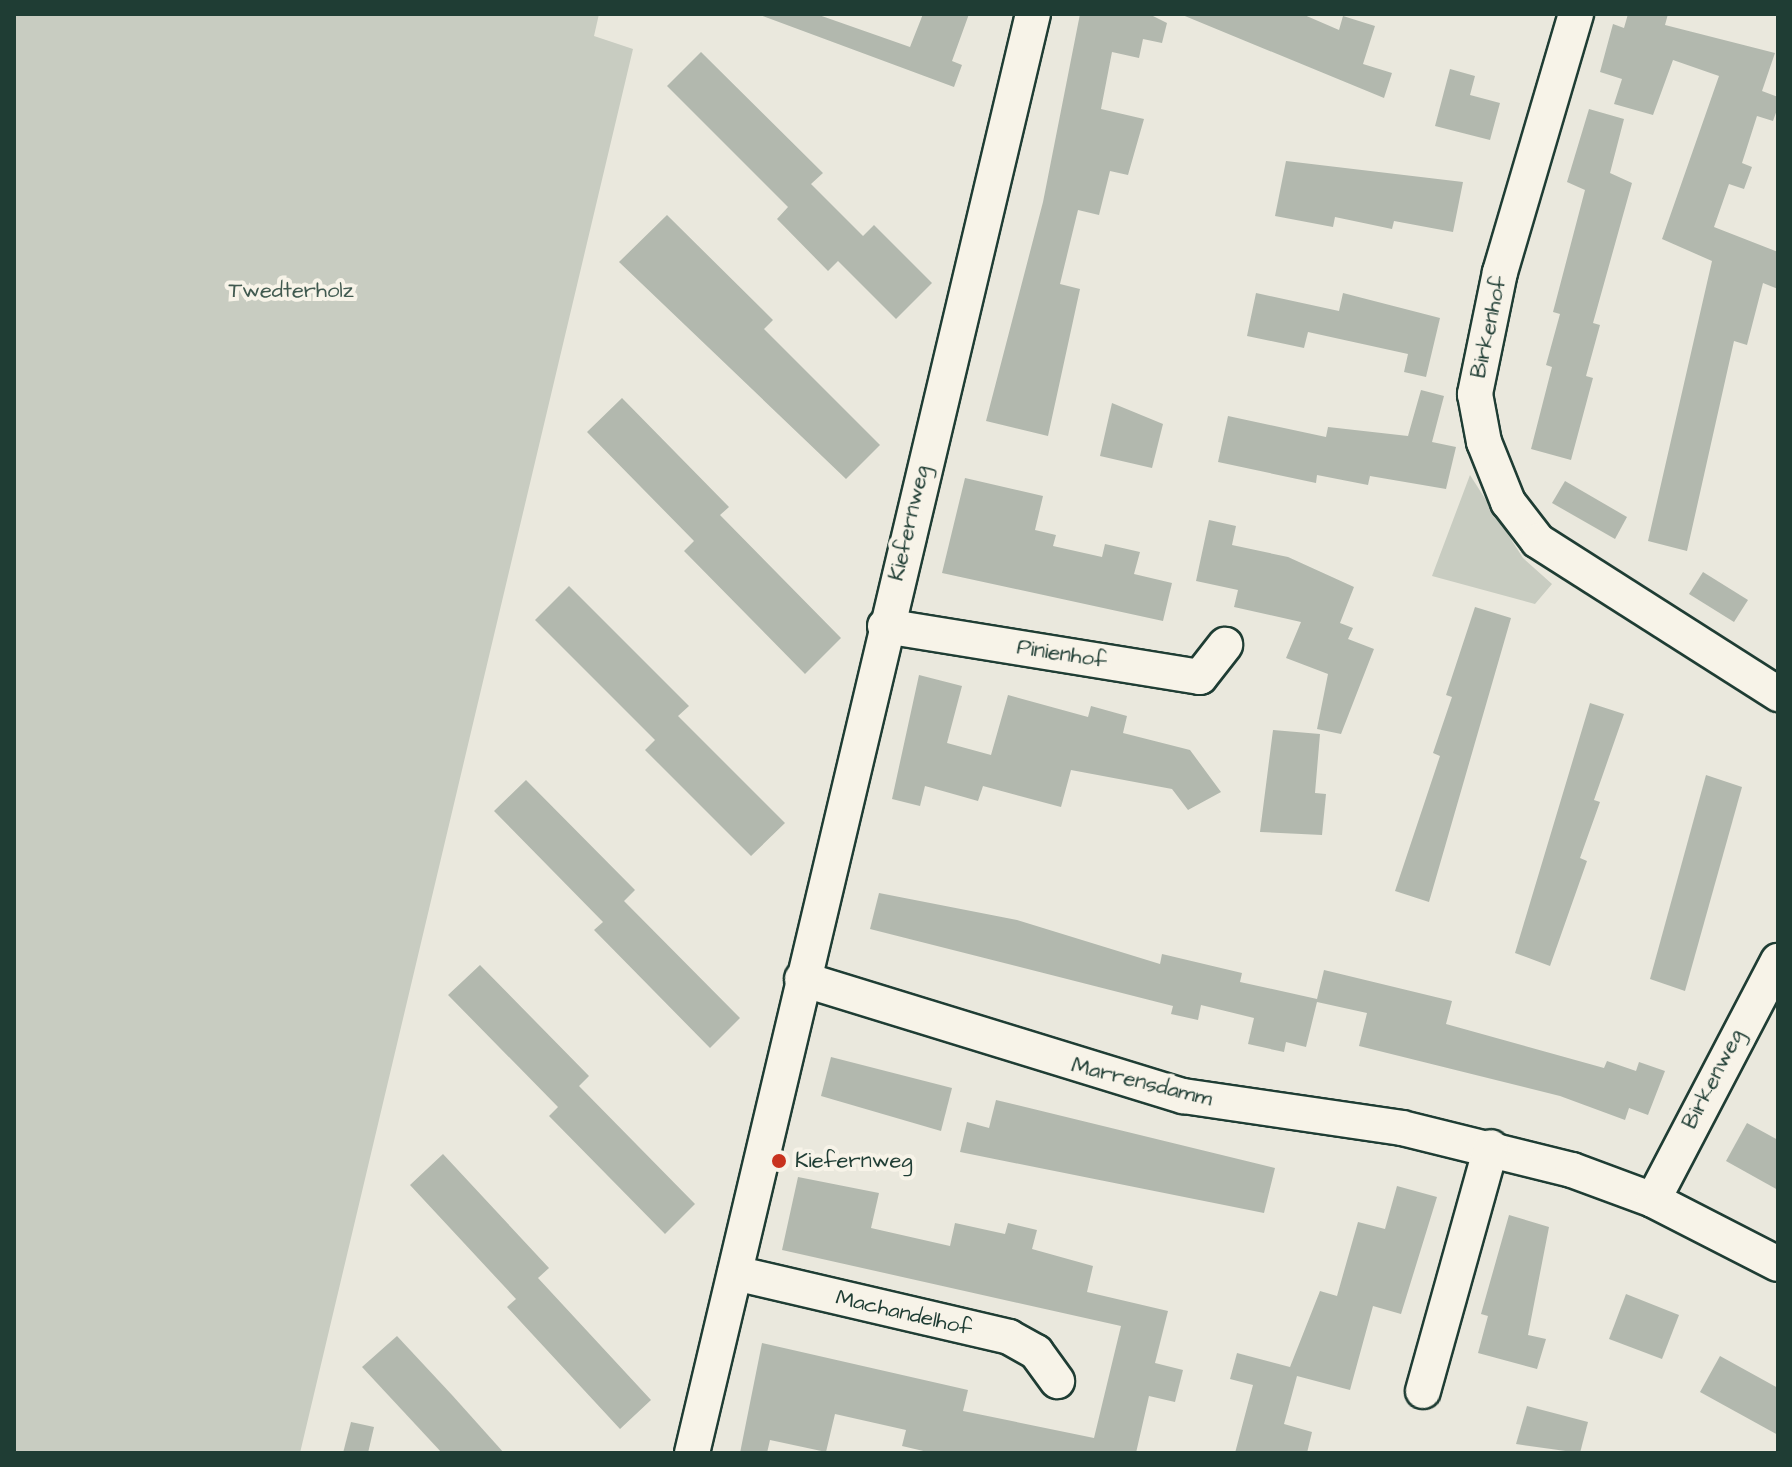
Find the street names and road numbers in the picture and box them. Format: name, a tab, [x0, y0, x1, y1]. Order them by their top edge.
street label: Birkenhof	[1465, 273, 1513, 381]
street label: Kiefernweg	[883, 463, 935, 583]
street label: Pinienhof	[1015, 634, 1109, 674]
street label: Birkenweg	[1677, 1025, 1749, 1133]
street label: Marrensdamm	[1069, 1052, 1215, 1112]
street label: Machandelhof	[833, 1284, 975, 1342]

